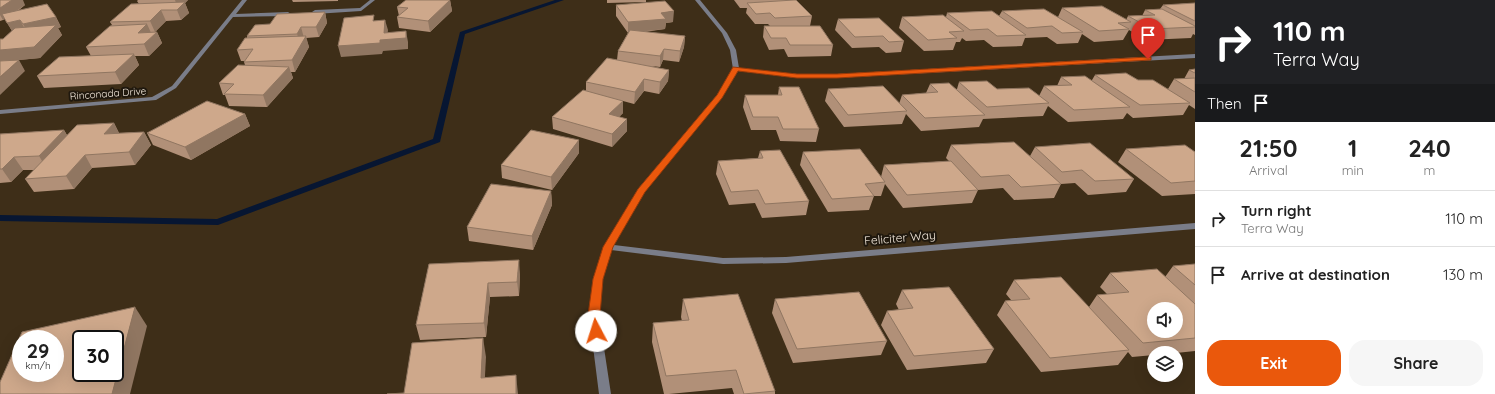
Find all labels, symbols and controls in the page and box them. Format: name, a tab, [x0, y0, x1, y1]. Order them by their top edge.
text: 110 m	[1273, 13, 1346, 48]
icon: right	[1207, 16, 1259, 68]
pin	[1131, 18, 1165, 59]
icon: arrive	[1137, 24, 1159, 46]
text: Terra Way	[1273, 48, 1360, 71]
street label: Rinconada Drive	[69, 84, 147, 103]
icon: arrive	[1250, 92, 1272, 114]
text: Then	[1207, 94, 1242, 113]
text: 21:50	[1239, 133, 1297, 163]
text: 1	[1348, 133, 1357, 163]
text: 240	[1408, 133, 1451, 163]
text: Arrival	[1249, 162, 1288, 178]
text: min	[1342, 162, 1364, 178]
text: m	[1423, 162, 1435, 178]
text: Turn right	[1241, 201, 1312, 220]
icon: right	[1207, 208, 1229, 230]
text: 110 m	[1445, 209, 1483, 228]
text: Terra Way	[1241, 220, 1304, 236]
street label: Feliciter Way	[864, 227, 936, 248]
icon: arrive	[1207, 264, 1229, 286]
text: Arrive at destination	[1241, 265, 1390, 284]
text: 130 m	[1443, 265, 1483, 284]
map controls	[1147, 302, 1183, 382]
button: sound	[1147, 302, 1183, 338]
position arrow	[575, 310, 617, 352]
speed limit sign: 30	[72, 330, 124, 382]
text: 29	[27, 338, 49, 363]
button: Exit	[1207, 340, 1341, 386]
button: Share	[1349, 340, 1483, 386]
button: layers	[1147, 346, 1183, 382]
text: km/h	[25, 359, 51, 372]

